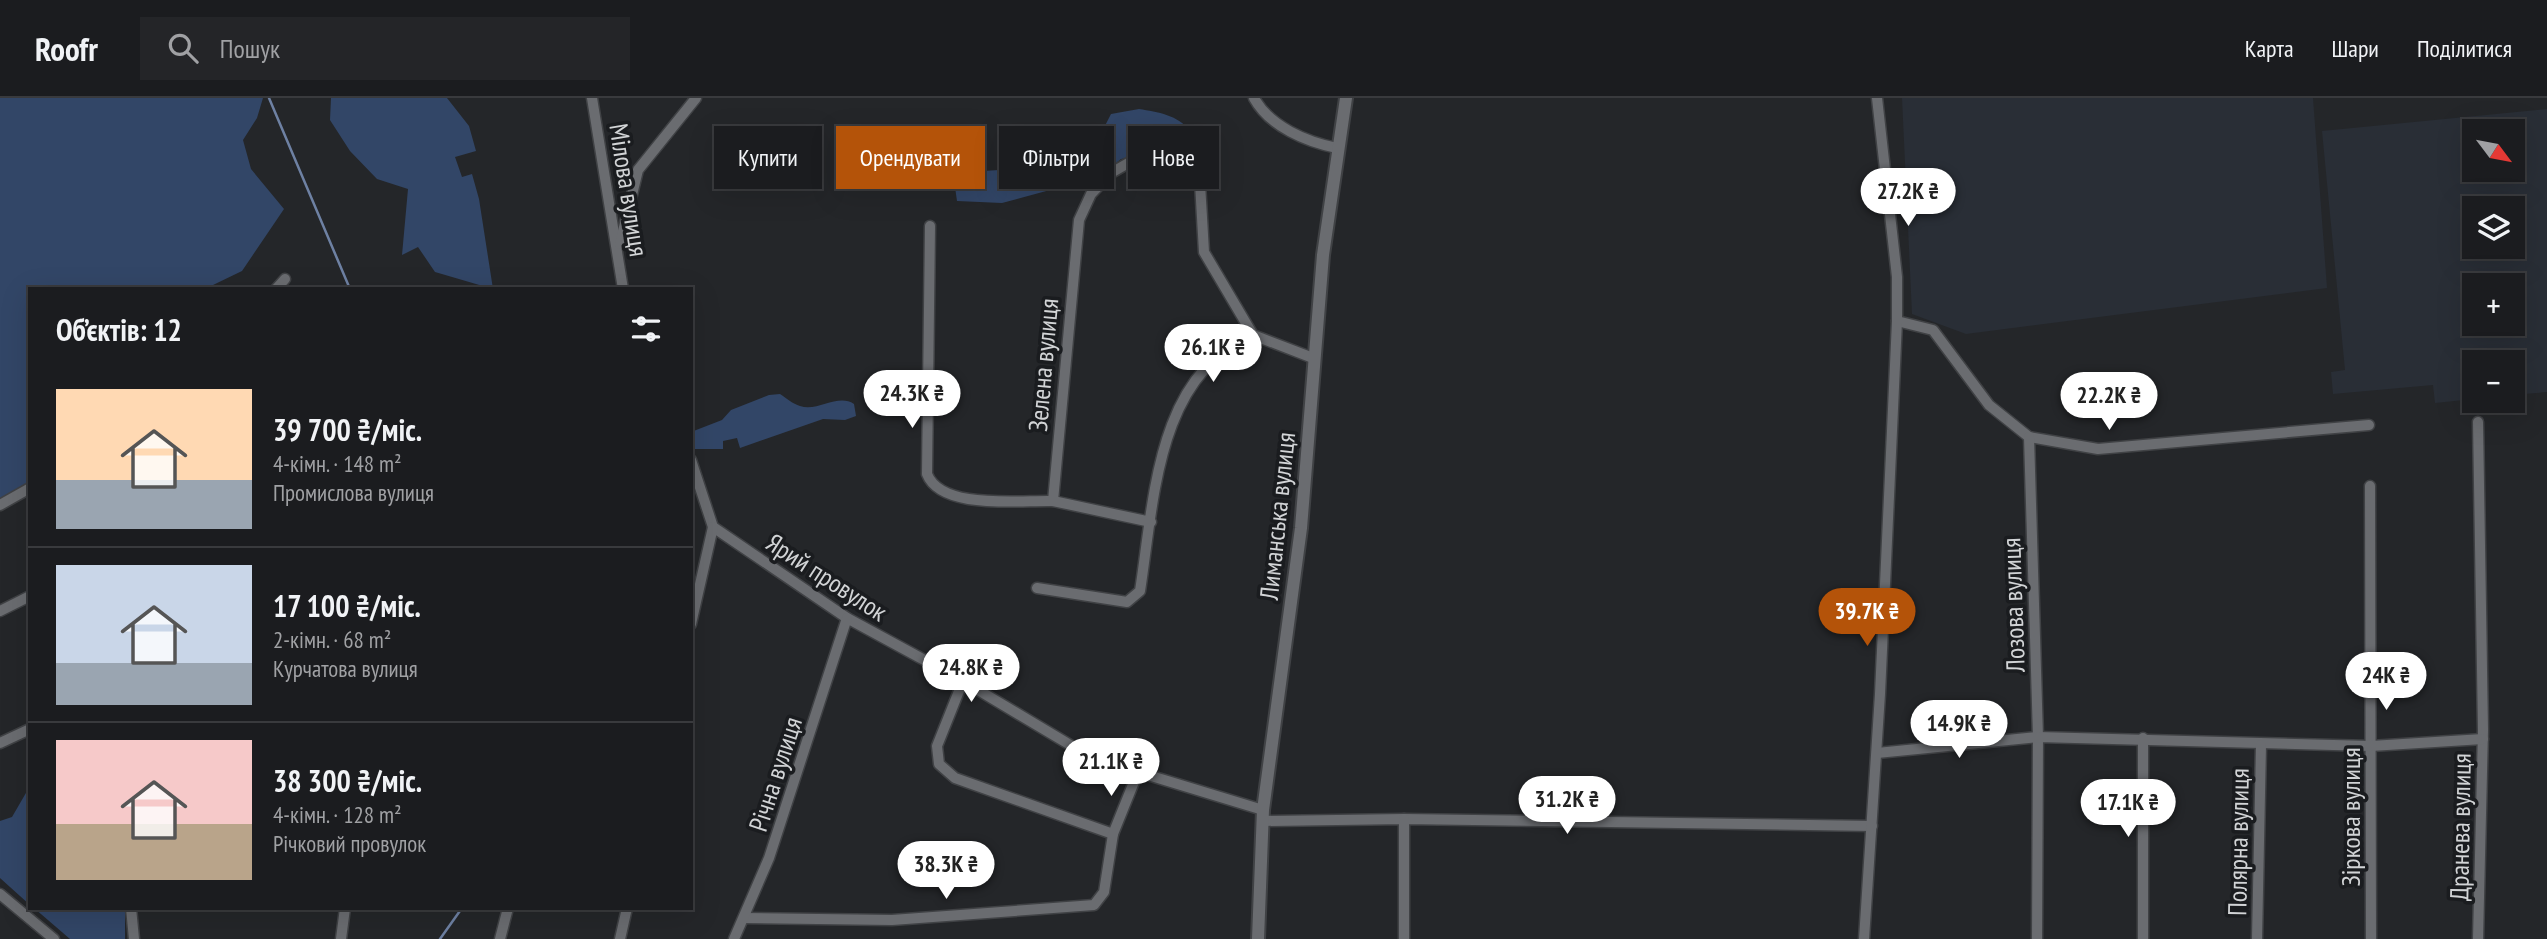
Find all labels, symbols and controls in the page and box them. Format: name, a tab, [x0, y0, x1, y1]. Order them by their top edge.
search box	[140, 17, 630, 80]
text: Roofr	[35, 27, 98, 70]
icon: search	[164, 29, 202, 67]
text: Пошук	[220, 32, 280, 65]
text: Карта	[2245, 33, 2294, 64]
text: Шари	[2332, 33, 2379, 64]
text: Поділитися	[2417, 33, 2512, 64]
north arrow	[2462, 119, 2525, 182]
map controls	[2462, 119, 2525, 413]
street label: Мілова вулиця	[602, 121, 656, 259]
chip: Купити	[714, 126, 822, 189]
chip: Орендувати	[836, 126, 985, 189]
chip: Фільтри	[999, 126, 1114, 189]
chip: Нове	[1128, 126, 1219, 189]
pin: 27.2K ₴	[1843, 169, 1973, 228]
text: 27.2K ₴	[1877, 176, 1939, 205]
button: layers	[2462, 196, 2525, 259]
button: +	[2462, 273, 2525, 336]
street label: Зелена вулиця	[1021, 297, 1065, 433]
text: Об’єктів: 12	[56, 310, 182, 349]
icon: filters	[627, 310, 665, 348]
pin: 26.1K ₴	[1148, 324, 1278, 384]
text: 26.1K ₴	[1181, 332, 1245, 361]
button: −	[2462, 350, 2525, 413]
pin: 24.3K ₴	[847, 370, 977, 430]
pin: 22.2K ₴	[2044, 372, 2174, 432]
text: 24.3K ₴	[880, 378, 944, 407]
text: 22.2K ₴	[2077, 380, 2141, 409]
text: 39 700 ₴/міс.	[273, 410, 422, 449]
icon: home	[112, 417, 196, 501]
street label: Лиманська вулиця	[1252, 431, 1302, 602]
text: 4-кімн. · 148 m²	[273, 449, 402, 478]
text: Промислова вулиця	[273, 478, 434, 507]
street label: Ярий провулок	[760, 526, 894, 628]
street label: Лозова вулиця	[1994, 537, 2032, 674]
text: 17 100 ₴/міс.	[273, 586, 421, 625]
pin: 39.7K ₴	[1802, 588, 1932, 648]
icon: home	[112, 593, 196, 677]
text: 39.7K ₴	[1835, 596, 1899, 625]
text: 2-кімн. · 68 m²	[273, 625, 391, 654]
pin: 24.8K ₴	[906, 644, 1036, 704]
text: 24.8K ₴	[939, 652, 1003, 681]
pin: 24K ₴	[2337, 652, 2435, 712]
text: Курчатова вулиця	[273, 654, 418, 683]
text: 24K ₴	[2361, 660, 2411, 689]
pin: 14.9K ₴	[1894, 700, 2024, 760]
text: 14.9K ₴	[1927, 708, 1991, 737]
street label: Річна вулиця	[741, 713, 809, 835]
pin: 21.1K ₴	[1046, 738, 1176, 798]
text: 21.1K ₴	[1079, 746, 1143, 775]
street label: Зіркова вулиця	[2334, 747, 2367, 887]
street label: Дранева вулиця	[2442, 753, 2478, 901]
text: 38 300 ₴/міс.	[273, 761, 422, 800]
icon: home	[112, 768, 196, 852]
street label: Полярна вулиця	[2220, 768, 2256, 916]
pin: 31.2K ₴	[1502, 776, 1632, 836]
pin: 17.1K ₴	[2063, 780, 2193, 839]
text: 31.2K ₴	[1535, 784, 1599, 813]
text: 17.1K ₴	[2097, 787, 2159, 816]
text: 4-кімн. · 128 m²	[273, 800, 402, 829]
text: Річковий провулок	[273, 829, 426, 858]
pin: 38.3K ₴	[881, 842, 1011, 901]
text: 38.3K ₴	[914, 849, 978, 878]

